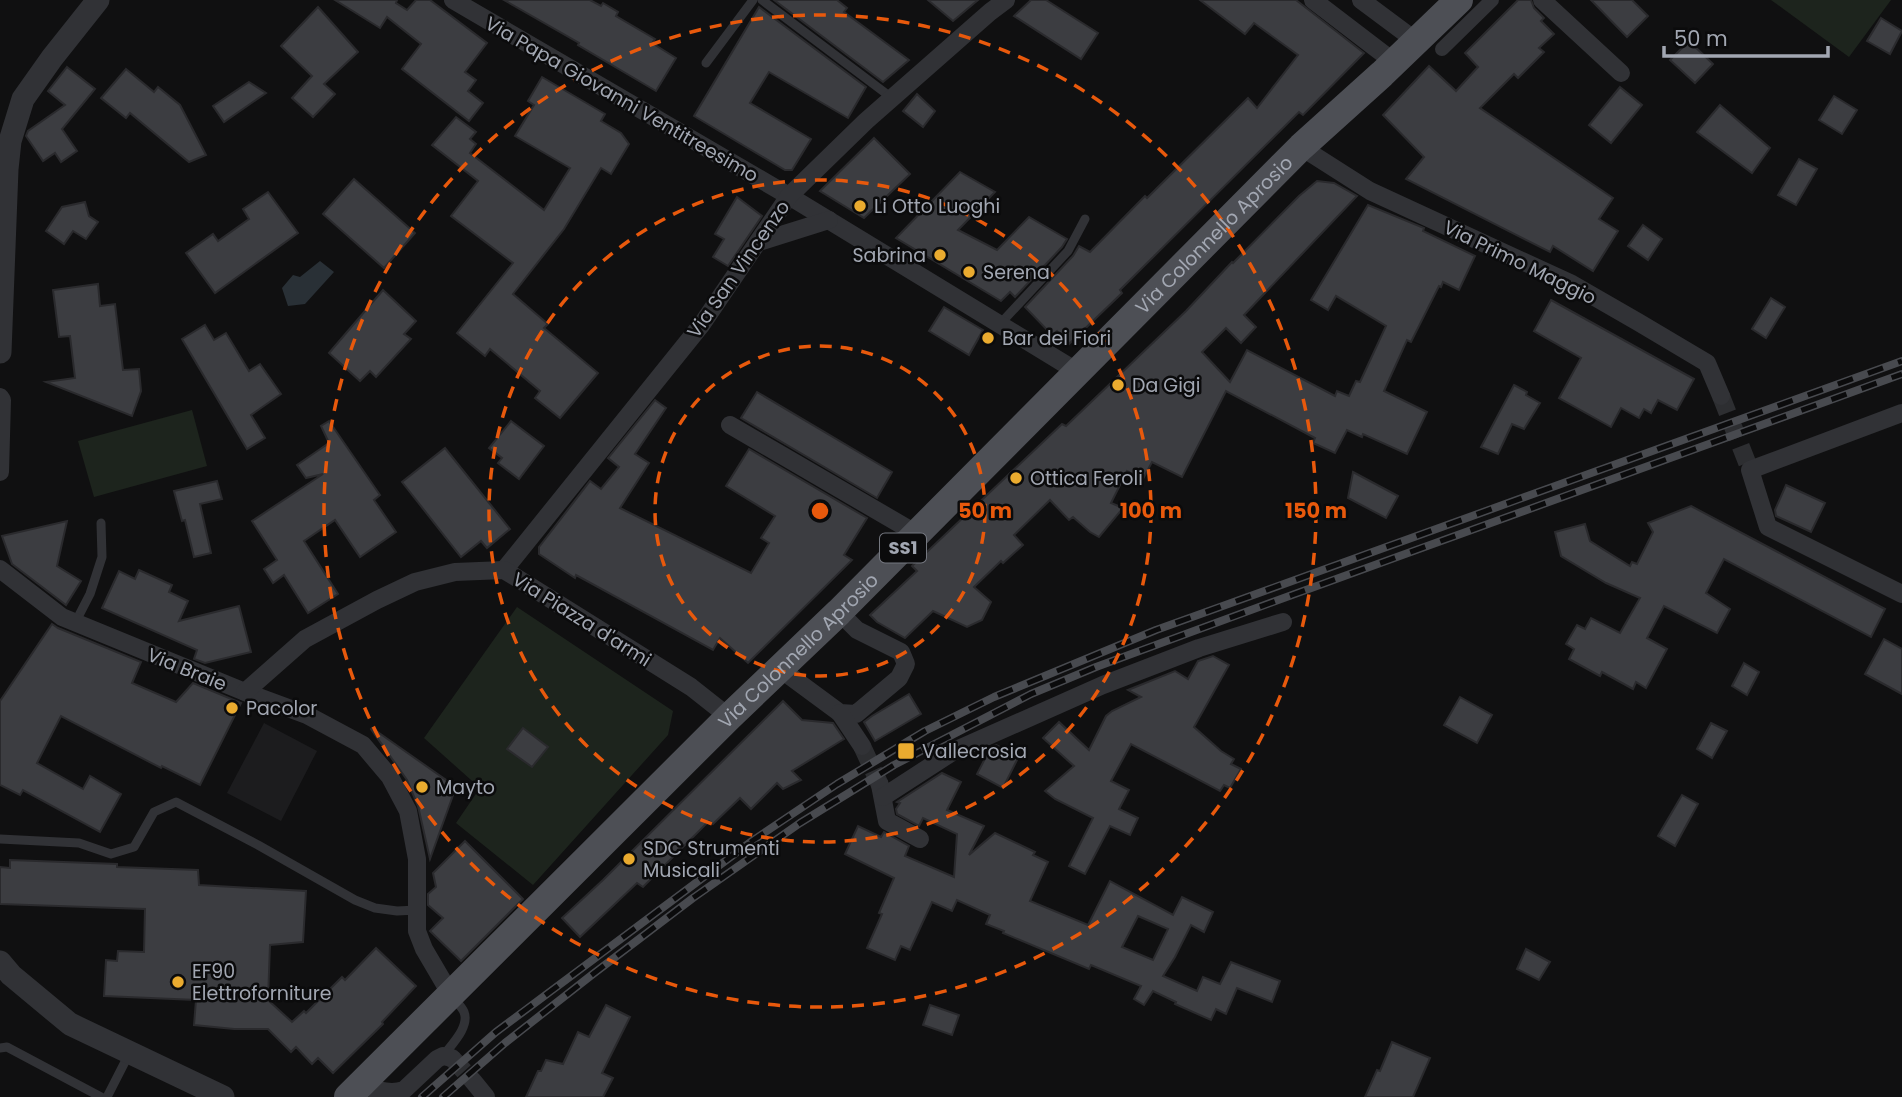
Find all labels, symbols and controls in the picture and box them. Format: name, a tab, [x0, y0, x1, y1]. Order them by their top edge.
street label: Via Papa Giovanni Ventitreesimo	[480, 10, 763, 189]
scale bar	[1664, 14, 1828, 58]
text: 50 m	[1674, 24, 1728, 53]
street label: Via Colonnello Aprosio	[1129, 150, 1299, 320]
place label: Li Otto Luoghi	[874, 193, 1000, 220]
street label: Via San Vincenzo	[681, 195, 796, 344]
marker: Li Otto Luoghi	[852, 198, 868, 214]
street label: Via Primo Maggio	[1439, 214, 1601, 311]
place label: Sabrina	[852, 242, 926, 269]
marker: Sabrina	[932, 247, 948, 263]
place label: Serena	[983, 259, 1050, 286]
marker: Serena	[961, 264, 977, 280]
place label: Bar dei Fiori	[1002, 325, 1111, 352]
marker: Bar dei Fiori	[980, 330, 996, 346]
place label: Da Gigi	[1132, 372, 1200, 399]
marker: Da Gigi	[1110, 377, 1126, 393]
place label: Ottica Feroli	[1030, 465, 1143, 492]
marker: Ottica Feroli	[1008, 470, 1024, 486]
text: 50 m	[958, 496, 1012, 525]
text: 100 m	[1120, 496, 1182, 525]
text: 150 m	[1285, 496, 1347, 525]
centre of rings	[808, 499, 832, 523]
road number: SS1	[880, 534, 926, 562]
street label: Via Piazza d'armi	[507, 566, 656, 673]
street label: Via Colonnello Aprosio	[712, 567, 885, 735]
street label: Via Braie	[143, 641, 231, 698]
place label: Pacolor	[246, 695, 317, 722]
marker: Pacolor	[224, 700, 240, 716]
place label: Vallecrosia	[922, 738, 1027, 765]
marker: Vallecrosia	[896, 741, 916, 761]
place label: Mayto	[436, 774, 495, 801]
marker: Mayto	[414, 779, 430, 795]
place label: SDC Strumenti Musicali	[643, 835, 780, 884]
marker: SDC Strumenti Musicali	[621, 851, 637, 867]
place label: EF90 Elettroforniture	[192, 958, 332, 1007]
marker: EF90 Elettroforniture	[170, 974, 186, 990]

